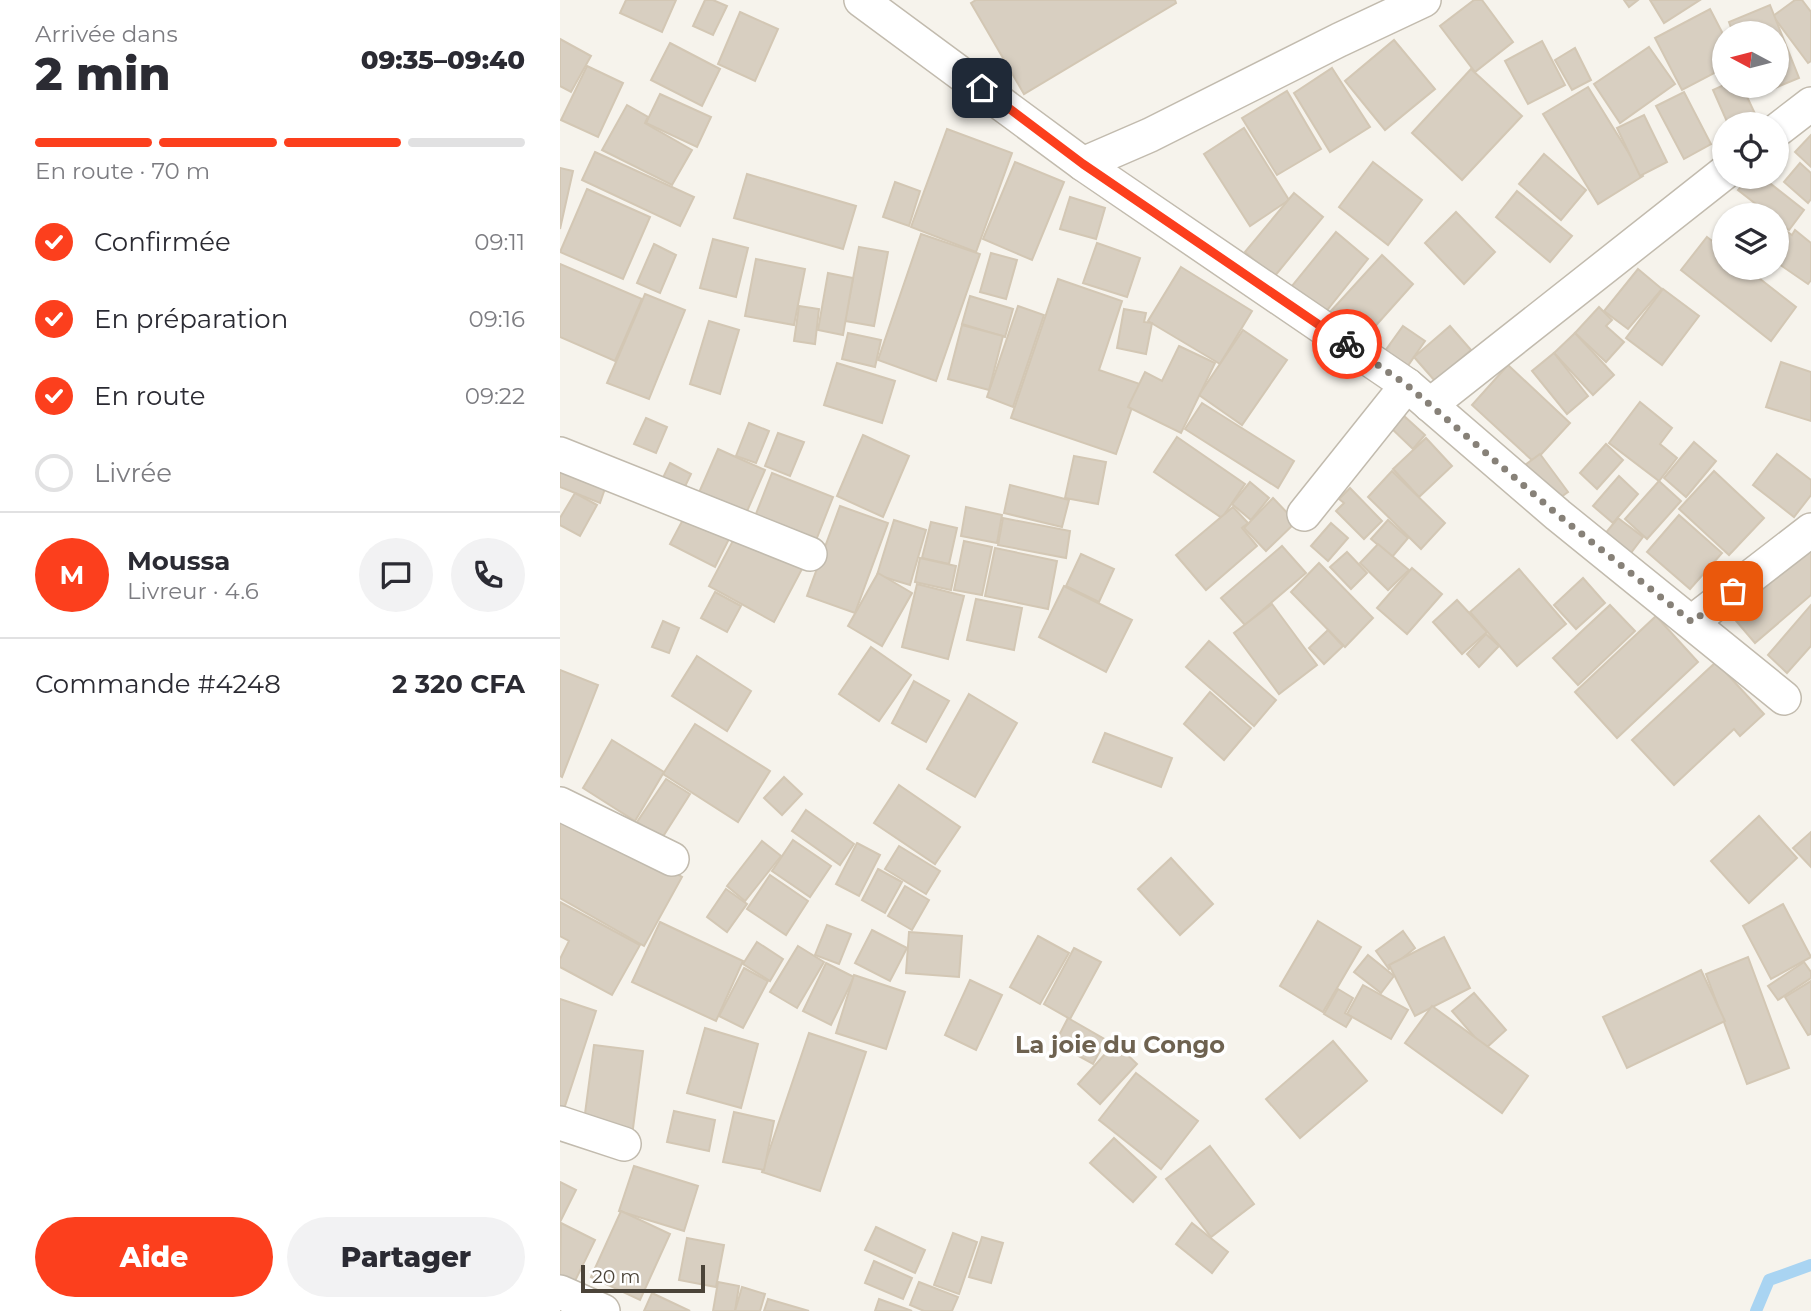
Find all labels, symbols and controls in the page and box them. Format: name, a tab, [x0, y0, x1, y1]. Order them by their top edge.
text: Arrivée dans	[35, 20, 178, 48]
north arrow	[1712, 21, 1788, 98]
map controls	[1712, 21, 1789, 280]
text: 09:35–09:40	[361, 44, 525, 76]
text: 2 min	[35, 45, 170, 102]
pin	[952, 58, 1012, 118]
icon: home	[963, 69, 1001, 107]
button: locate	[1712, 112, 1789, 189]
text: En route · 70 m	[35, 157, 210, 185]
button: layers	[1712, 203, 1789, 280]
icon: check	[35, 223, 73, 261]
text: Confirmée	[94, 226, 231, 258]
text: 09:11	[474, 228, 525, 256]
icon: check	[35, 300, 73, 338]
text: En préparation	[94, 303, 288, 335]
text: 09:16	[469, 305, 525, 333]
courier	[1312, 309, 1382, 379]
icon: bike	[1328, 325, 1366, 363]
icon: check	[35, 377, 73, 415]
text: En route	[94, 380, 205, 412]
text: 09:22	[465, 382, 525, 410]
text: Livrée	[94, 457, 172, 489]
button: chat	[359, 538, 433, 612]
button: phone	[451, 538, 525, 612]
text: Moussa	[127, 545, 230, 577]
text: M	[60, 559, 84, 591]
pin	[1703, 561, 1763, 621]
icon: bag	[1714, 572, 1752, 610]
text: Livreur · 4.6	[127, 577, 259, 605]
text: Commande #4248	[35, 668, 281, 700]
text: 2 320 CFA	[392, 668, 525, 700]
district label: La joie du Congo	[1015, 1030, 1225, 1059]
button: Aide	[35, 1217, 273, 1297]
button: Partager	[287, 1217, 525, 1297]
scale bar	[581, 1262, 705, 1294]
text: 20 m	[592, 1265, 640, 1288]

